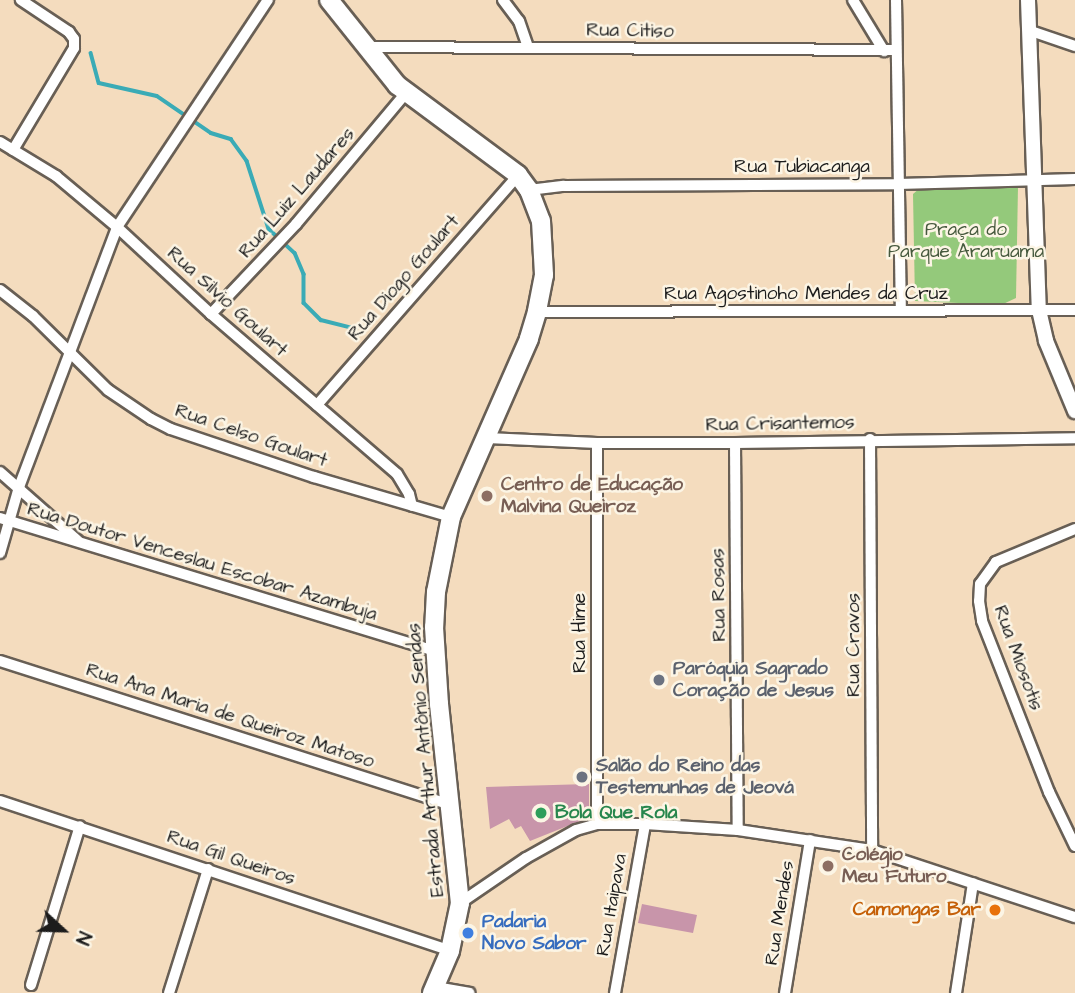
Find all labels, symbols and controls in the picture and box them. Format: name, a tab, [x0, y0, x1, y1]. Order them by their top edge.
street label: Rua Citiso	[586, 19, 674, 43]
street label: Rua Luiz Laudares	[234, 123, 360, 263]
street label: Rua Tubiacanga	[734, 156, 870, 178]
street label: Rua Diogo Goulart	[343, 211, 465, 345]
park label: Praça do Parque Araruama	[888, 219, 1044, 263]
street label: Rua Silvio Goulart	[162, 242, 292, 362]
street label: Rua Agostinoho Mendes da Cruz	[664, 283, 948, 305]
street label: Rua Celso Goulart	[172, 399, 330, 473]
street label: Rua Crisantemos	[705, 411, 855, 437]
place label: Centro de Educação Malvina Queiroz	[501, 474, 683, 518]
marker: Centro de Educação Malvina Queiroz	[479, 488, 495, 504]
street label: Rua Doutor Venceslau Escobar Azambuja	[24, 498, 380, 626]
street label: Rua Rosas	[707, 548, 731, 642]
street label: Rua Hime	[569, 593, 591, 673]
street label: Rua Cravos	[843, 593, 865, 697]
street label: Rua Miosotis	[988, 602, 1048, 714]
street label: Estrada Arthur Antônio Sendas	[403, 622, 449, 898]
place label: Paróquia Sagrado Coração de Jesus	[673, 658, 834, 702]
street label: Rua Ana Maria de Queiroz Matoso	[83, 659, 377, 773]
marker: Paróquia Sagrado Coração de Jesus	[651, 672, 667, 688]
place label: Salão do Reino das Testemunhas de Jeová	[596, 755, 794, 799]
marker: Salão do Reino das Testemunhas de Jeová	[574, 769, 590, 785]
place label: Bola Que Rola	[555, 802, 677, 824]
marker: Bola Que Rola	[533, 805, 549, 821]
street label: Rua Gil Queiros	[164, 825, 298, 891]
place label: Colégio Meu Futuro	[842, 844, 947, 888]
street label: Rua Itaipava	[592, 852, 632, 958]
marker: Colégio Meu Futuro	[820, 858, 836, 874]
street label: Rua Mendes	[760, 859, 800, 967]
north arrow	[28, 895, 98, 965]
place label: Camongas Bar	[853, 899, 981, 921]
marker: Camongas Bar	[987, 902, 1003, 918]
place label: Padaria Novo Sabor	[482, 911, 586, 955]
marker: Padaria Novo Sabor	[460, 925, 476, 941]
text: N	[68, 927, 98, 949]

